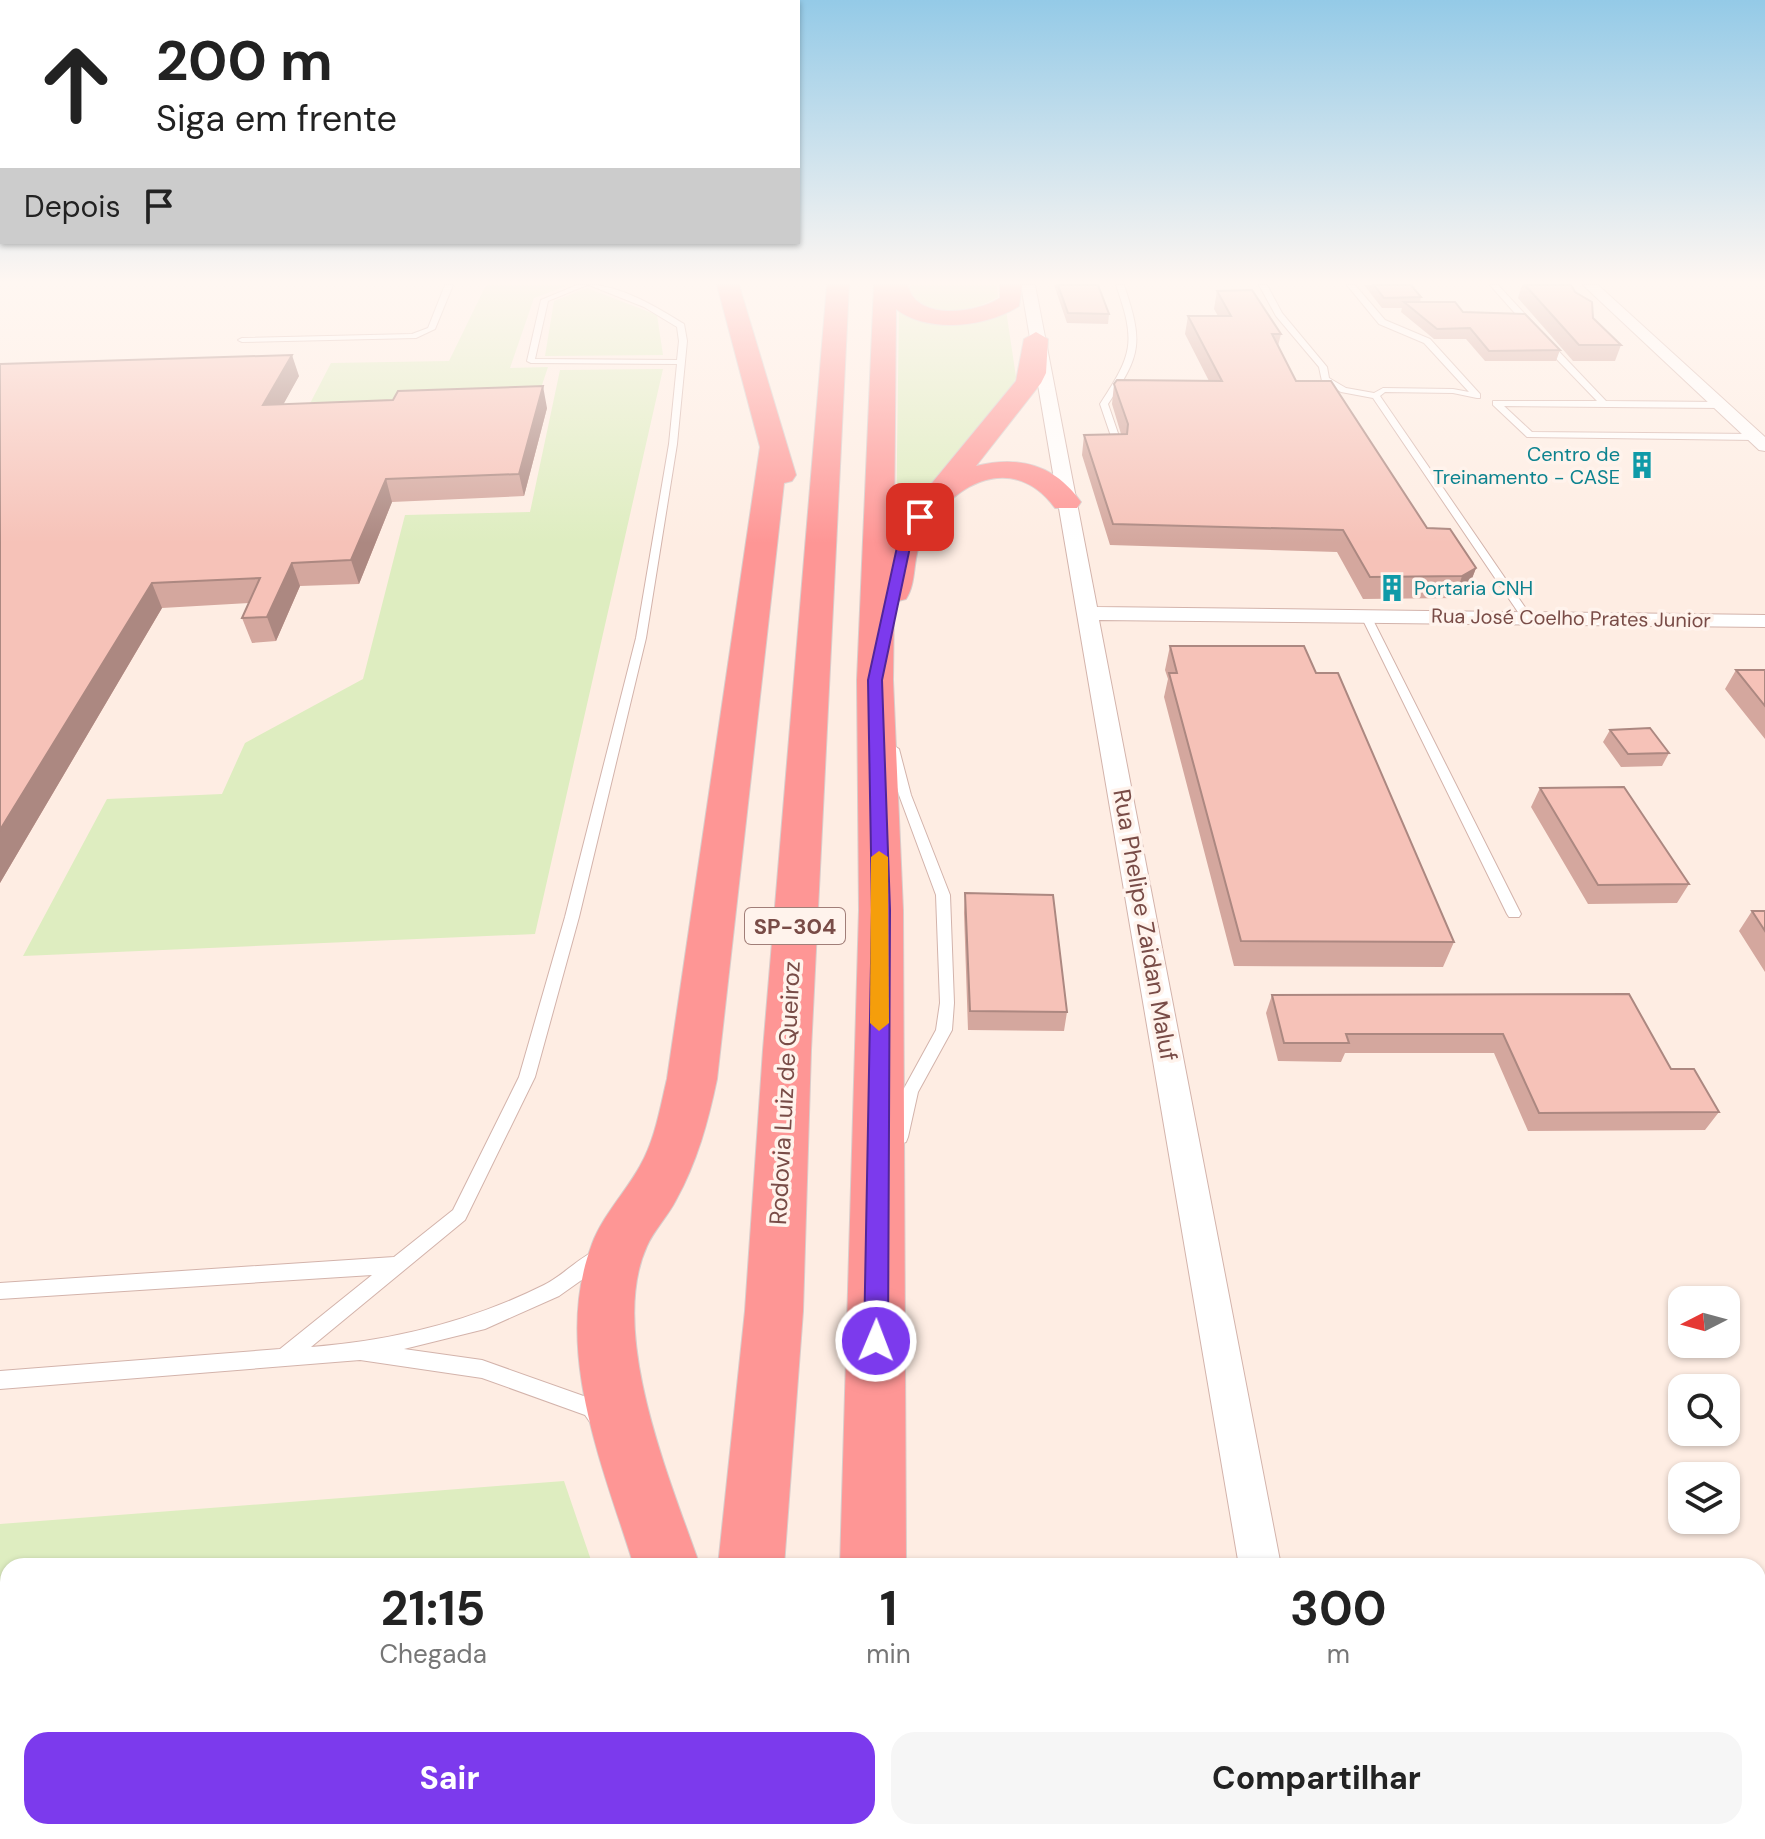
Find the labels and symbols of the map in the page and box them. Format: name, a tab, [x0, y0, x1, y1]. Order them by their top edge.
place label: Centro de Treinamento - CASE	[1433, 441, 1620, 490]
building icon: Centro de Treinamento - CASE	[1627, 450, 1657, 480]
pin	[886, 483, 954, 551]
building icon: Portaria CNH	[1377, 573, 1407, 603]
place label: Portaria CNH	[1414, 575, 1533, 601]
street label: Rua José Coelho Prates Junior	[1431, 603, 1711, 633]
street label: Rua Phelipe Zaidan Maluf	[1106, 787, 1185, 1063]
road number: SP-304	[745, 908, 845, 944]
street label: Rodovia Luiz de Queiroz	[762, 960, 807, 1226]
north arrow	[1668, 1286, 1740, 1358]
position arrow	[834, 1299, 918, 1383]

